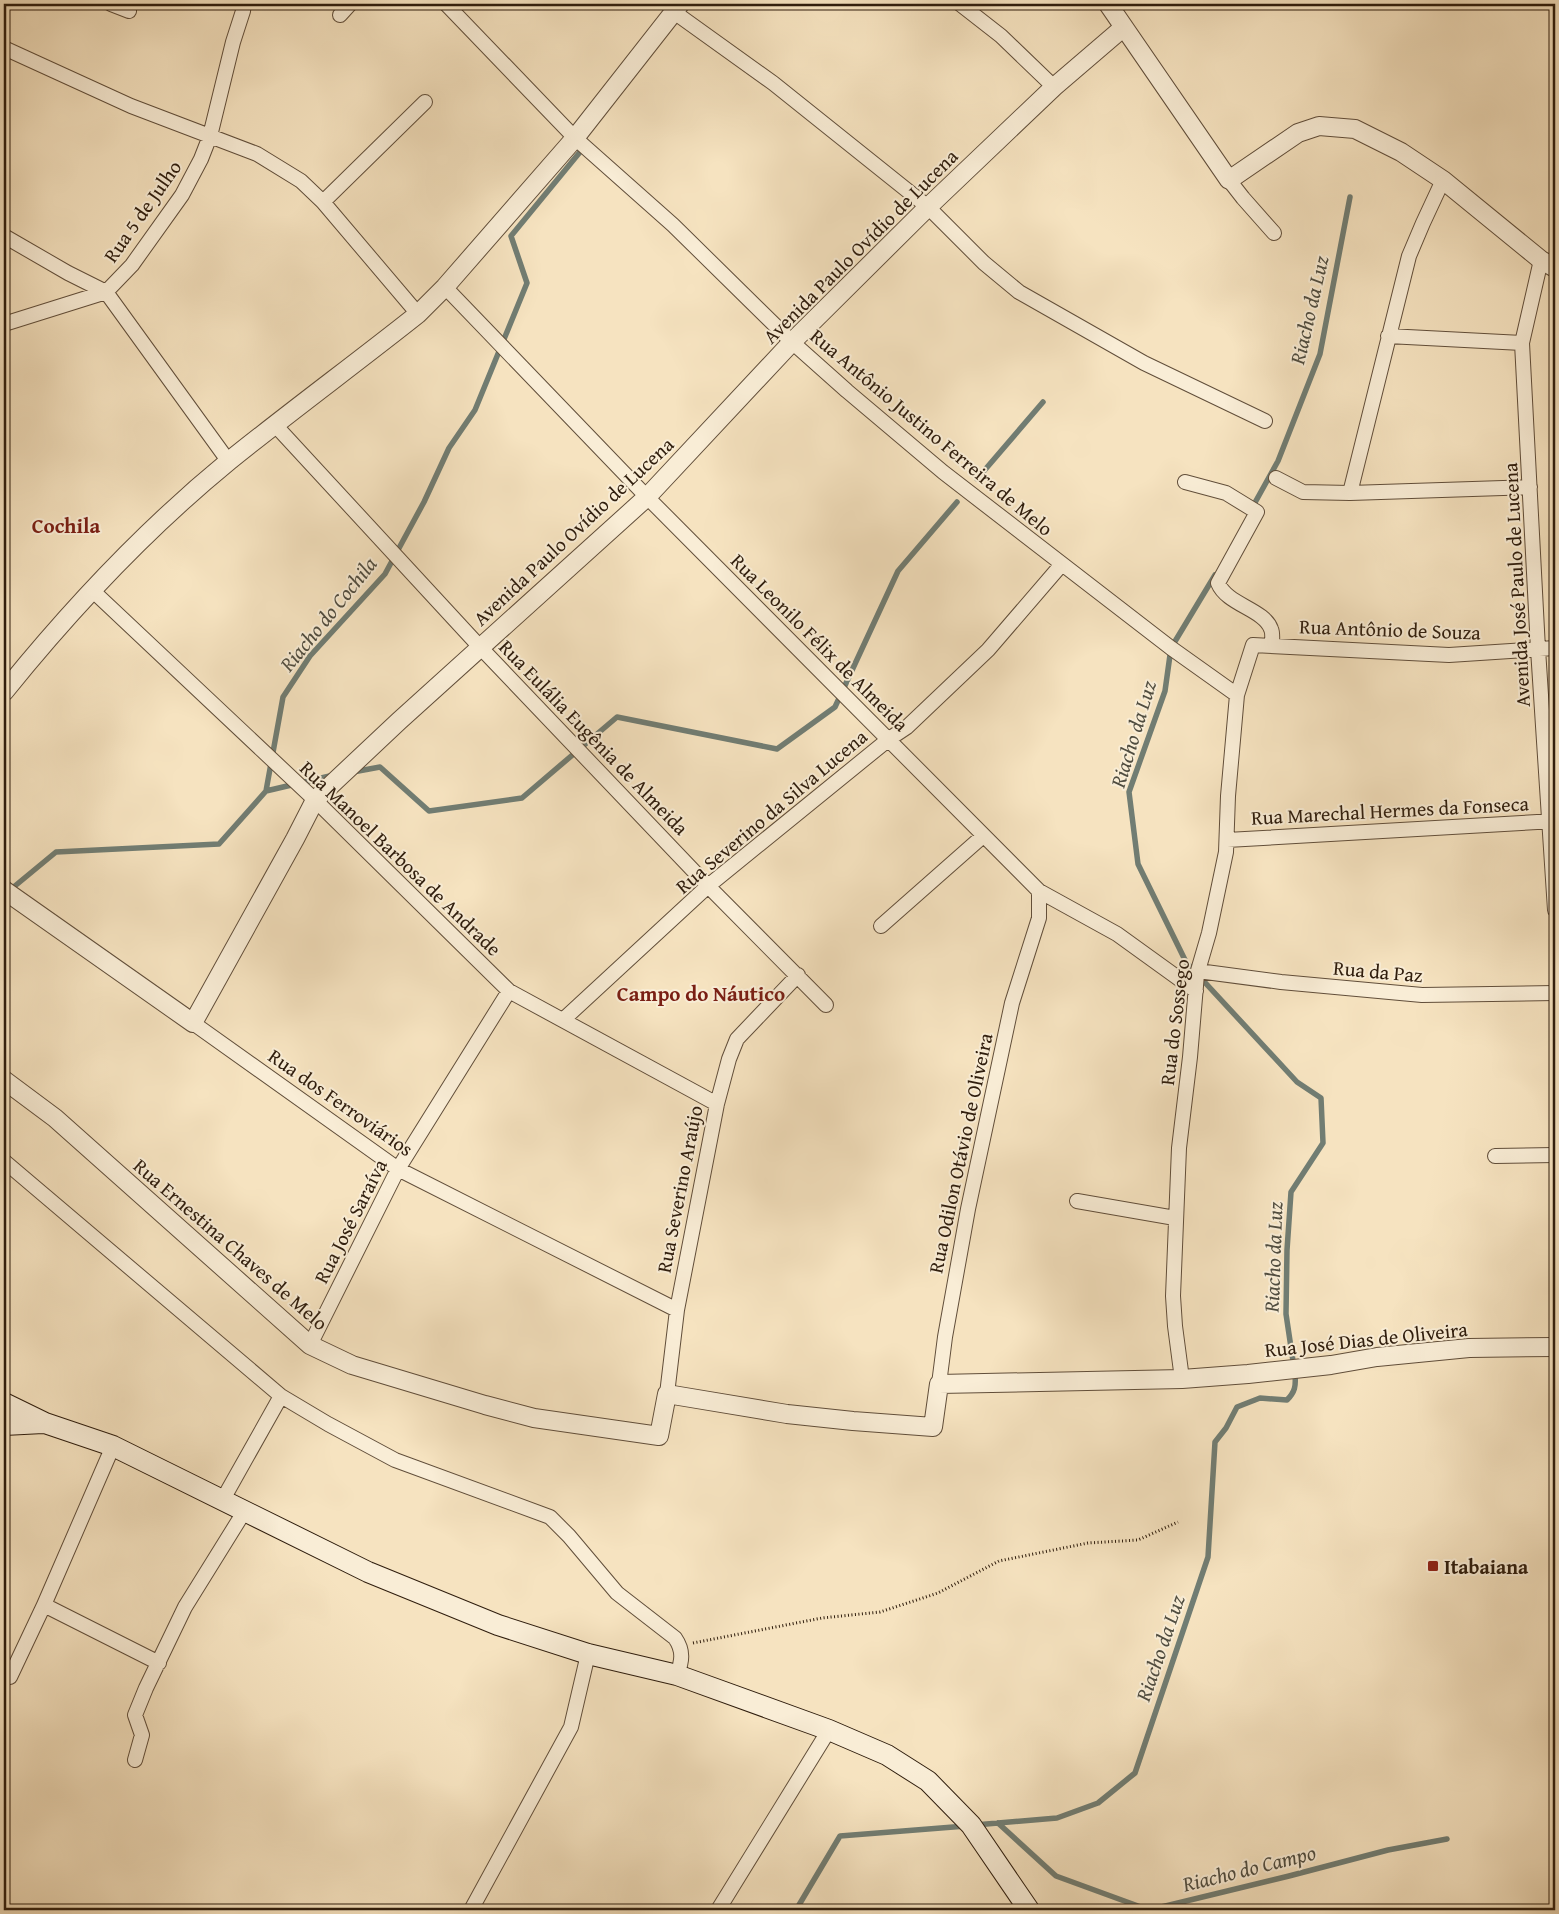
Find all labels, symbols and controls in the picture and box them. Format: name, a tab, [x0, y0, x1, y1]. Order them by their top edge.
street label: Avenida Paulo Ovídio de Lucena	[756, 142, 964, 350]
street label: Rua 5 de Julho	[96, 154, 188, 268]
water label: Riacho da Luz	[1281, 253, 1337, 368]
street label: Rua Antônio Justino Ferreira de Melo	[804, 321, 1060, 543]
street label: Avenida Paulo Ovídio de Lucena	[466, 430, 680, 632]
street label: Avenida José Paulo de Lucena	[1495, 461, 1537, 708]
district label: Cochila	[32, 510, 101, 541]
street label: Rua Leonilo Félix de Almeida	[724, 546, 916, 738]
water label: Riacho do Cochila	[271, 550, 384, 679]
street label: Rua Antônio de Souza	[1299, 611, 1482, 647]
street label: Rua Eulália Eugênia de Almeida	[493, 633, 696, 842]
water label: Riacho da Luz	[1102, 677, 1164, 792]
street label: Rua Severino da Silva Lucena	[669, 722, 874, 900]
street label: Rua Manoel Barbosa de Andrade	[294, 754, 508, 962]
street label: Rua Marechal Hermes da Fonseca	[1250, 788, 1530, 832]
street label: Rua da Paz	[1332, 953, 1424, 989]
street label: Rua do Sossego	[1152, 957, 1196, 1087]
district label: Campo do Náutico	[617, 978, 785, 1009]
street label: Rua Odilon Otávio de Oliveira	[920, 1030, 1000, 1276]
street label: Rua dos Ferroviários	[263, 1041, 419, 1163]
street label: Rua Severino Araújo	[649, 1103, 709, 1275]
street label: Rua Ernestina Chaves de Melo	[127, 1151, 335, 1337]
street label: Rua José Saraíva	[306, 1153, 394, 1288]
water label: Riacho da Luz	[1256, 1201, 1290, 1314]
street label: Rua José Dias de Oliveira	[1263, 1314, 1469, 1364]
place label: Itabaiana	[1444, 1552, 1529, 1581]
marker: Itabaiana	[1426, 1559, 1440, 1573]
water label: Riacho da Luz	[1127, 1591, 1193, 1706]
water label: Riacho do Campo	[1178, 1836, 1319, 1900]

